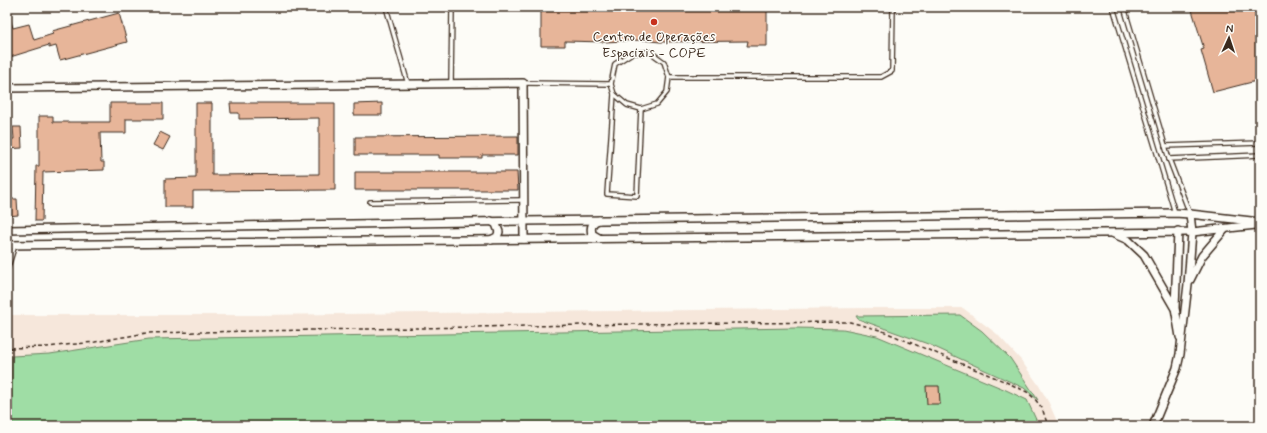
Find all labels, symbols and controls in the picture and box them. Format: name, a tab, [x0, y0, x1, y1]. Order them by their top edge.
marker: Centro de Operações Espaciais - COPE	[649, 17, 659, 27]
north arrow	[1209, 18, 1249, 58]
text: N	[1225, 22, 1233, 36]
place label: Centro de Operações Espaciais - COPE	[593, 28, 715, 62]

